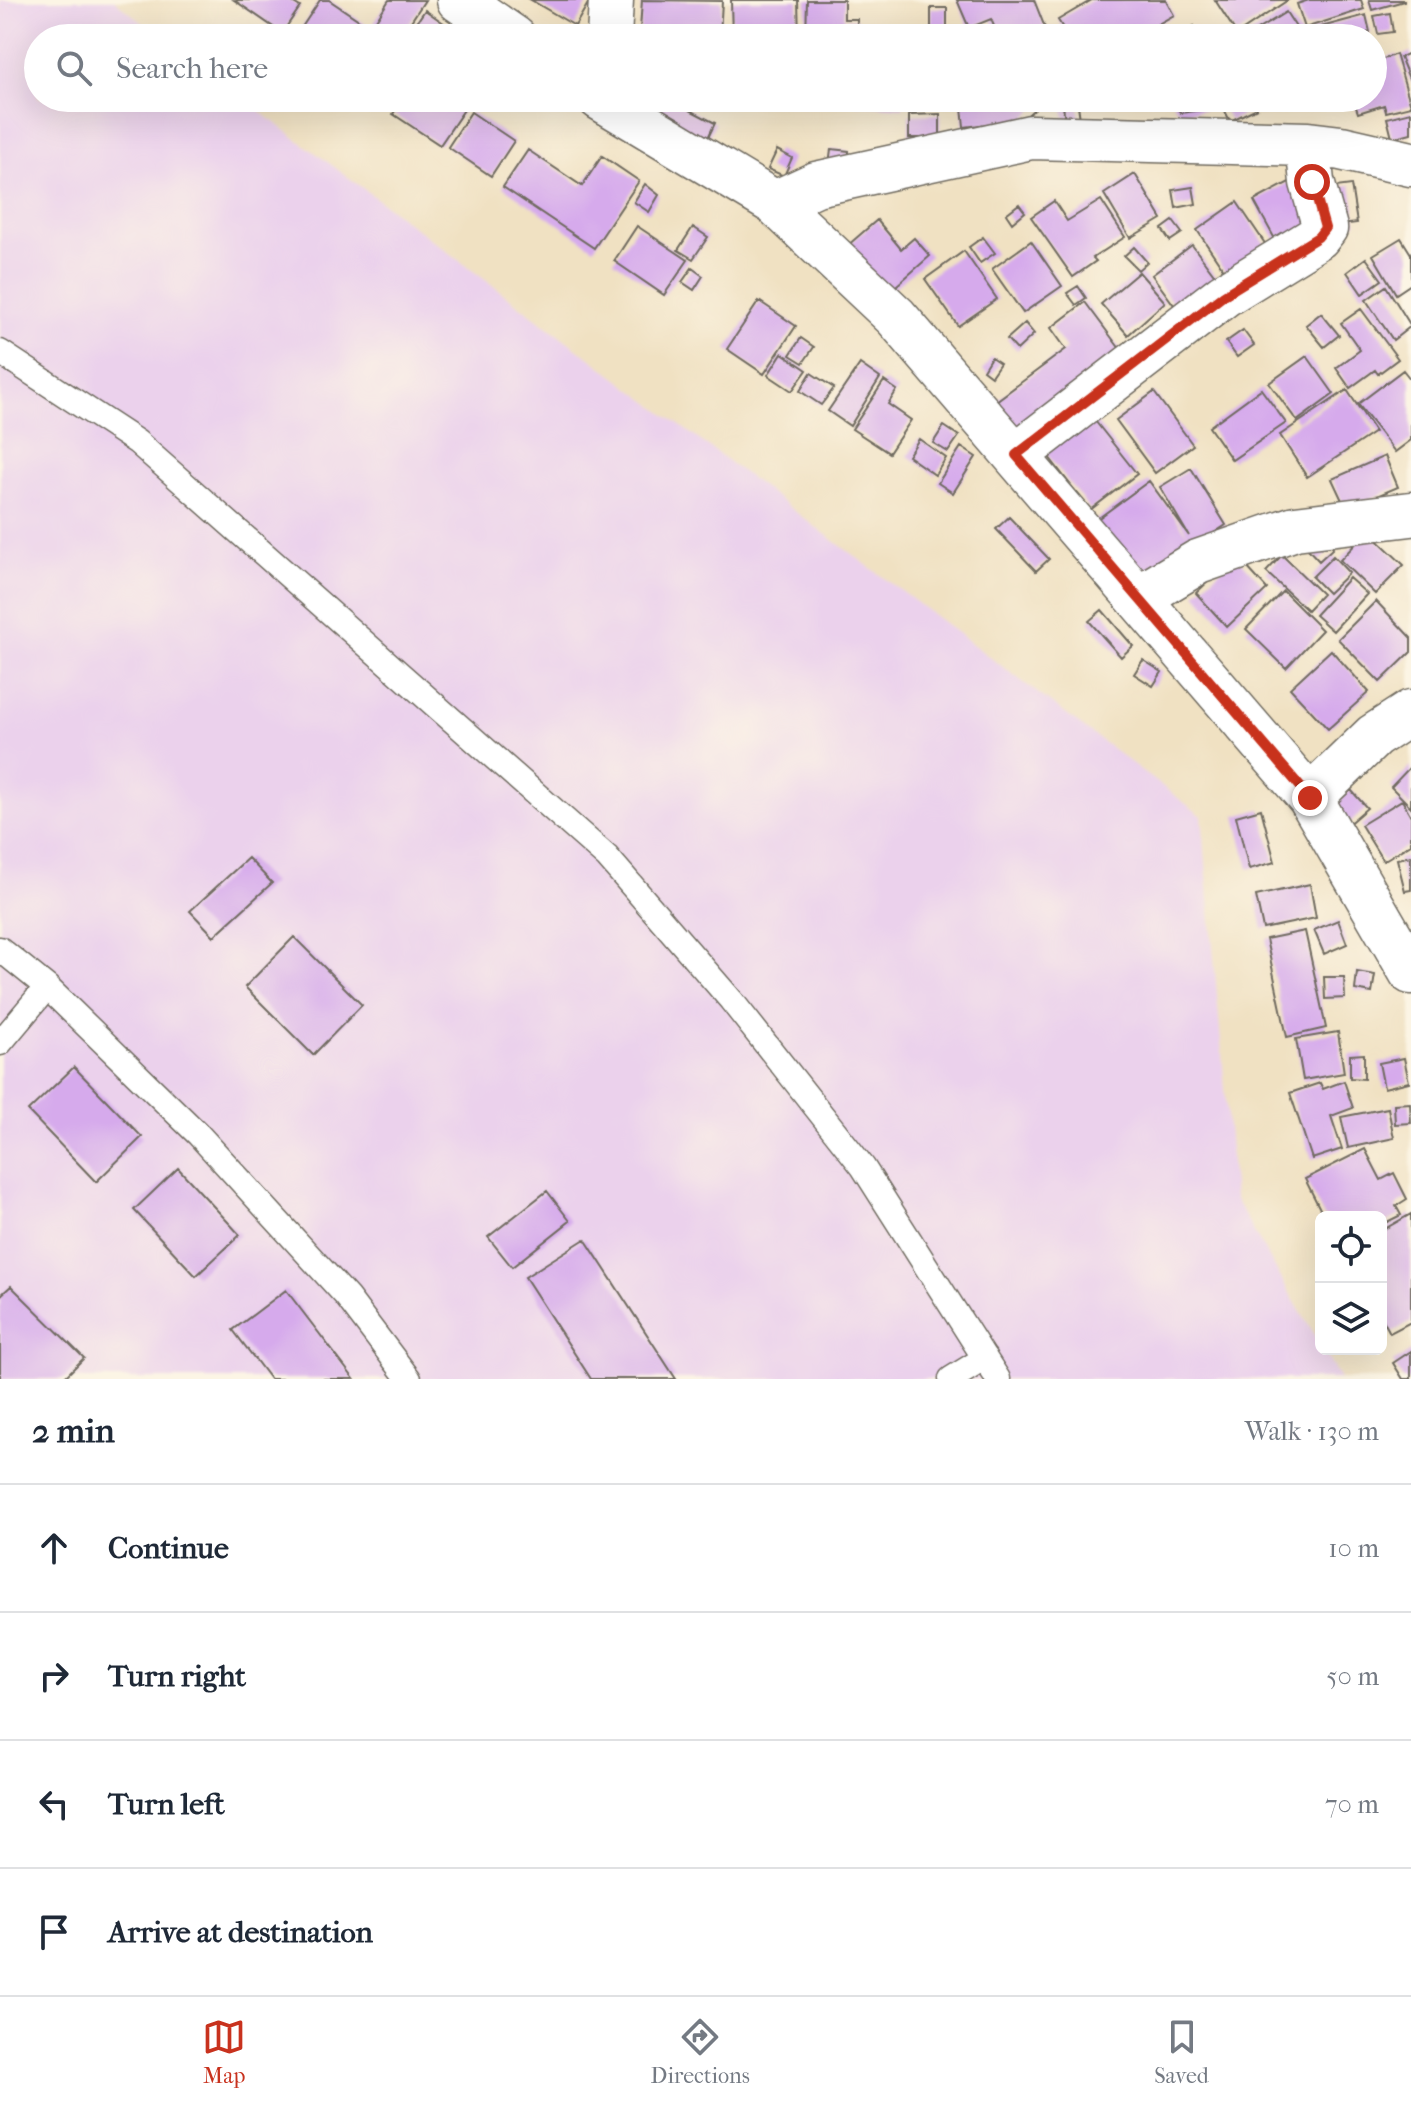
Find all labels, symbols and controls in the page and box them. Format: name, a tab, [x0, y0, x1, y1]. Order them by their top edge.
search box	[24, 24, 1387, 112]
icon: search	[52, 46, 96, 90]
text: Search here	[116, 51, 268, 86]
route start	[1294, 164, 1330, 200]
route end	[1292, 780, 1328, 816]
map controls	[1315, 1211, 1387, 1355]
button: locate	[1315, 1211, 1387, 1283]
button: layers	[1315, 1283, 1387, 1355]
text: 2 min	[32, 1411, 115, 1451]
text: Walk · 130 m	[1245, 1416, 1379, 1447]
icon: ahead	[32, 1526, 76, 1570]
text: Continue	[108, 1531, 229, 1566]
text: 10 m	[1328, 1533, 1379, 1564]
icon: right	[32, 1654, 76, 1698]
text: Turn right	[108, 1659, 246, 1694]
text: 50 m	[1326, 1661, 1379, 1692]
icon: left	[32, 1782, 76, 1826]
text: Turn left	[108, 1787, 225, 1822]
text: 70 m	[1325, 1789, 1379, 1820]
icon: arrive	[32, 1910, 76, 1954]
text: Arrive at destination	[108, 1915, 373, 1950]
tab: Map	[202, 2015, 246, 2089]
tab: Directions	[651, 2015, 750, 2089]
tab: Saved	[1154, 2015, 1209, 2089]

